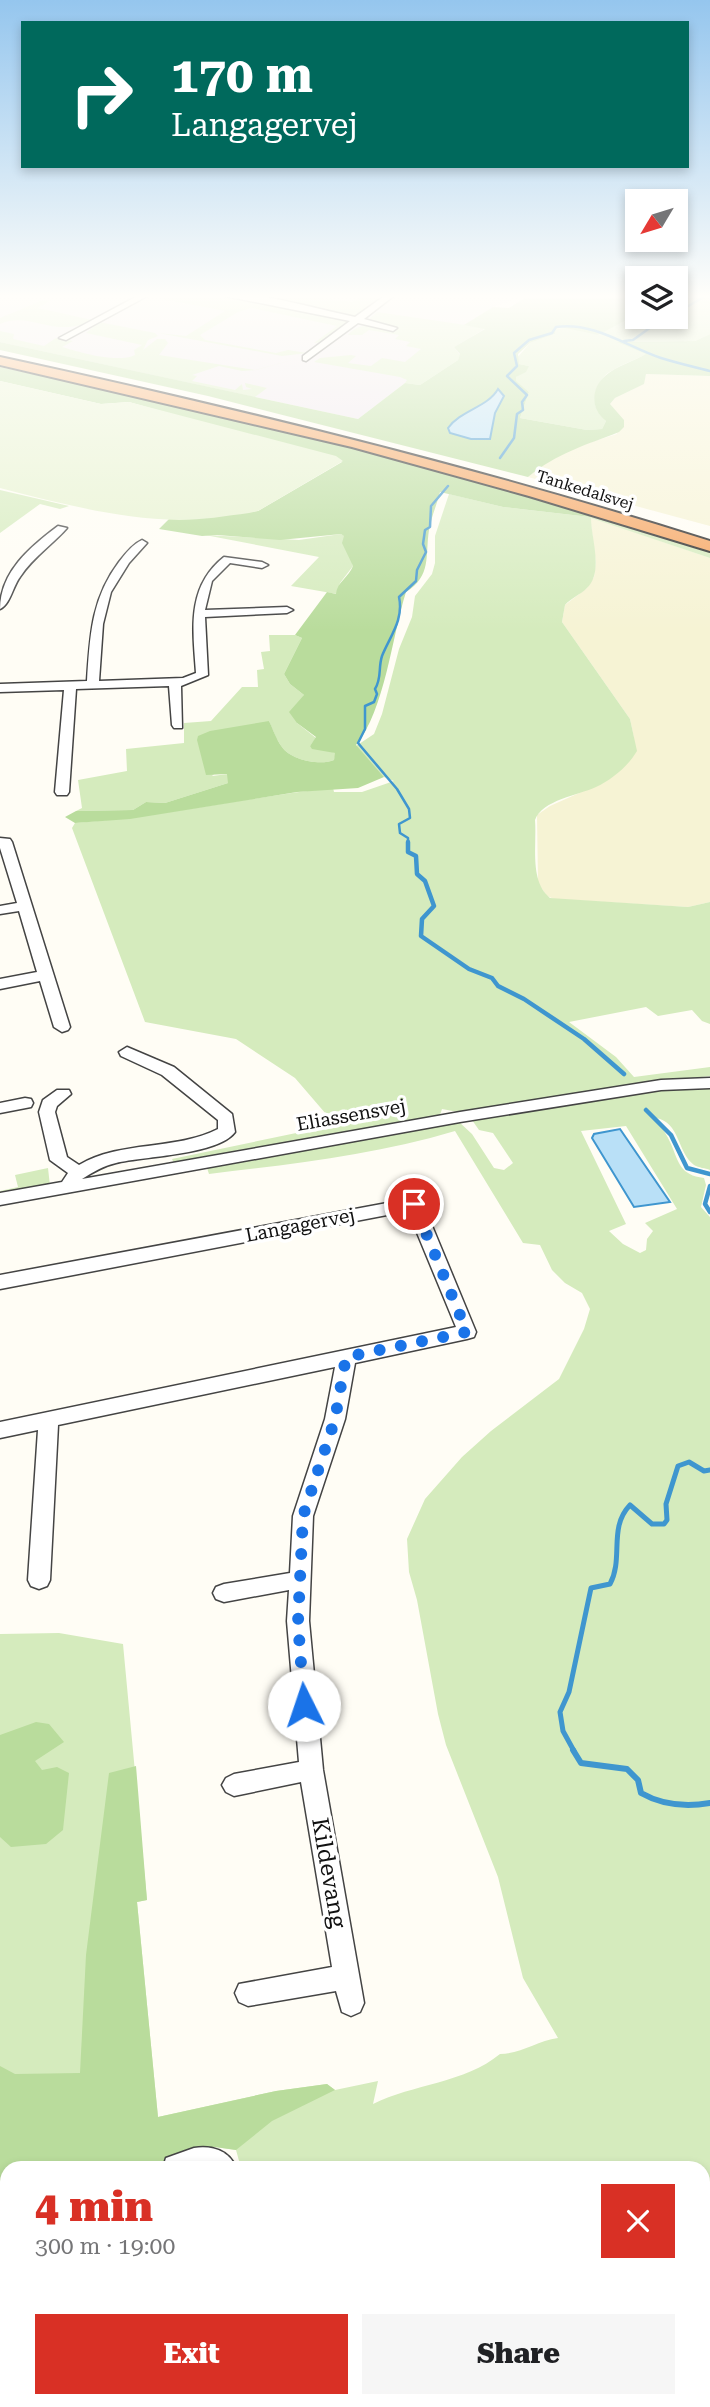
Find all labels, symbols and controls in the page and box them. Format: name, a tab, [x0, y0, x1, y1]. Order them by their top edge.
text: 170 m	[171, 47, 313, 104]
icon: right	[56, 49, 147, 140]
text: Langagervej	[171, 106, 358, 144]
north arrow	[625, 189, 688, 252]
map controls	[625, 189, 688, 329]
button: layers	[625, 266, 688, 329]
street label: Tankedalsvej	[534, 466, 636, 514]
street label: Eliassensvej	[295, 1094, 407, 1136]
pin	[384, 1174, 444, 1234]
icon: arrive	[395, 1185, 433, 1223]
street label: Langagervej	[243, 1203, 357, 1247]
position arrow	[267, 1668, 341, 1742]
street label: Kildevang	[306, 1816, 352, 1930]
text: 4 min	[35, 2182, 153, 2231]
button: close	[601, 2184, 675, 2258]
text: 300 m · 19:00	[35, 2233, 175, 2260]
button: Exit	[35, 2314, 348, 2394]
button: Share	[362, 2314, 675, 2394]

